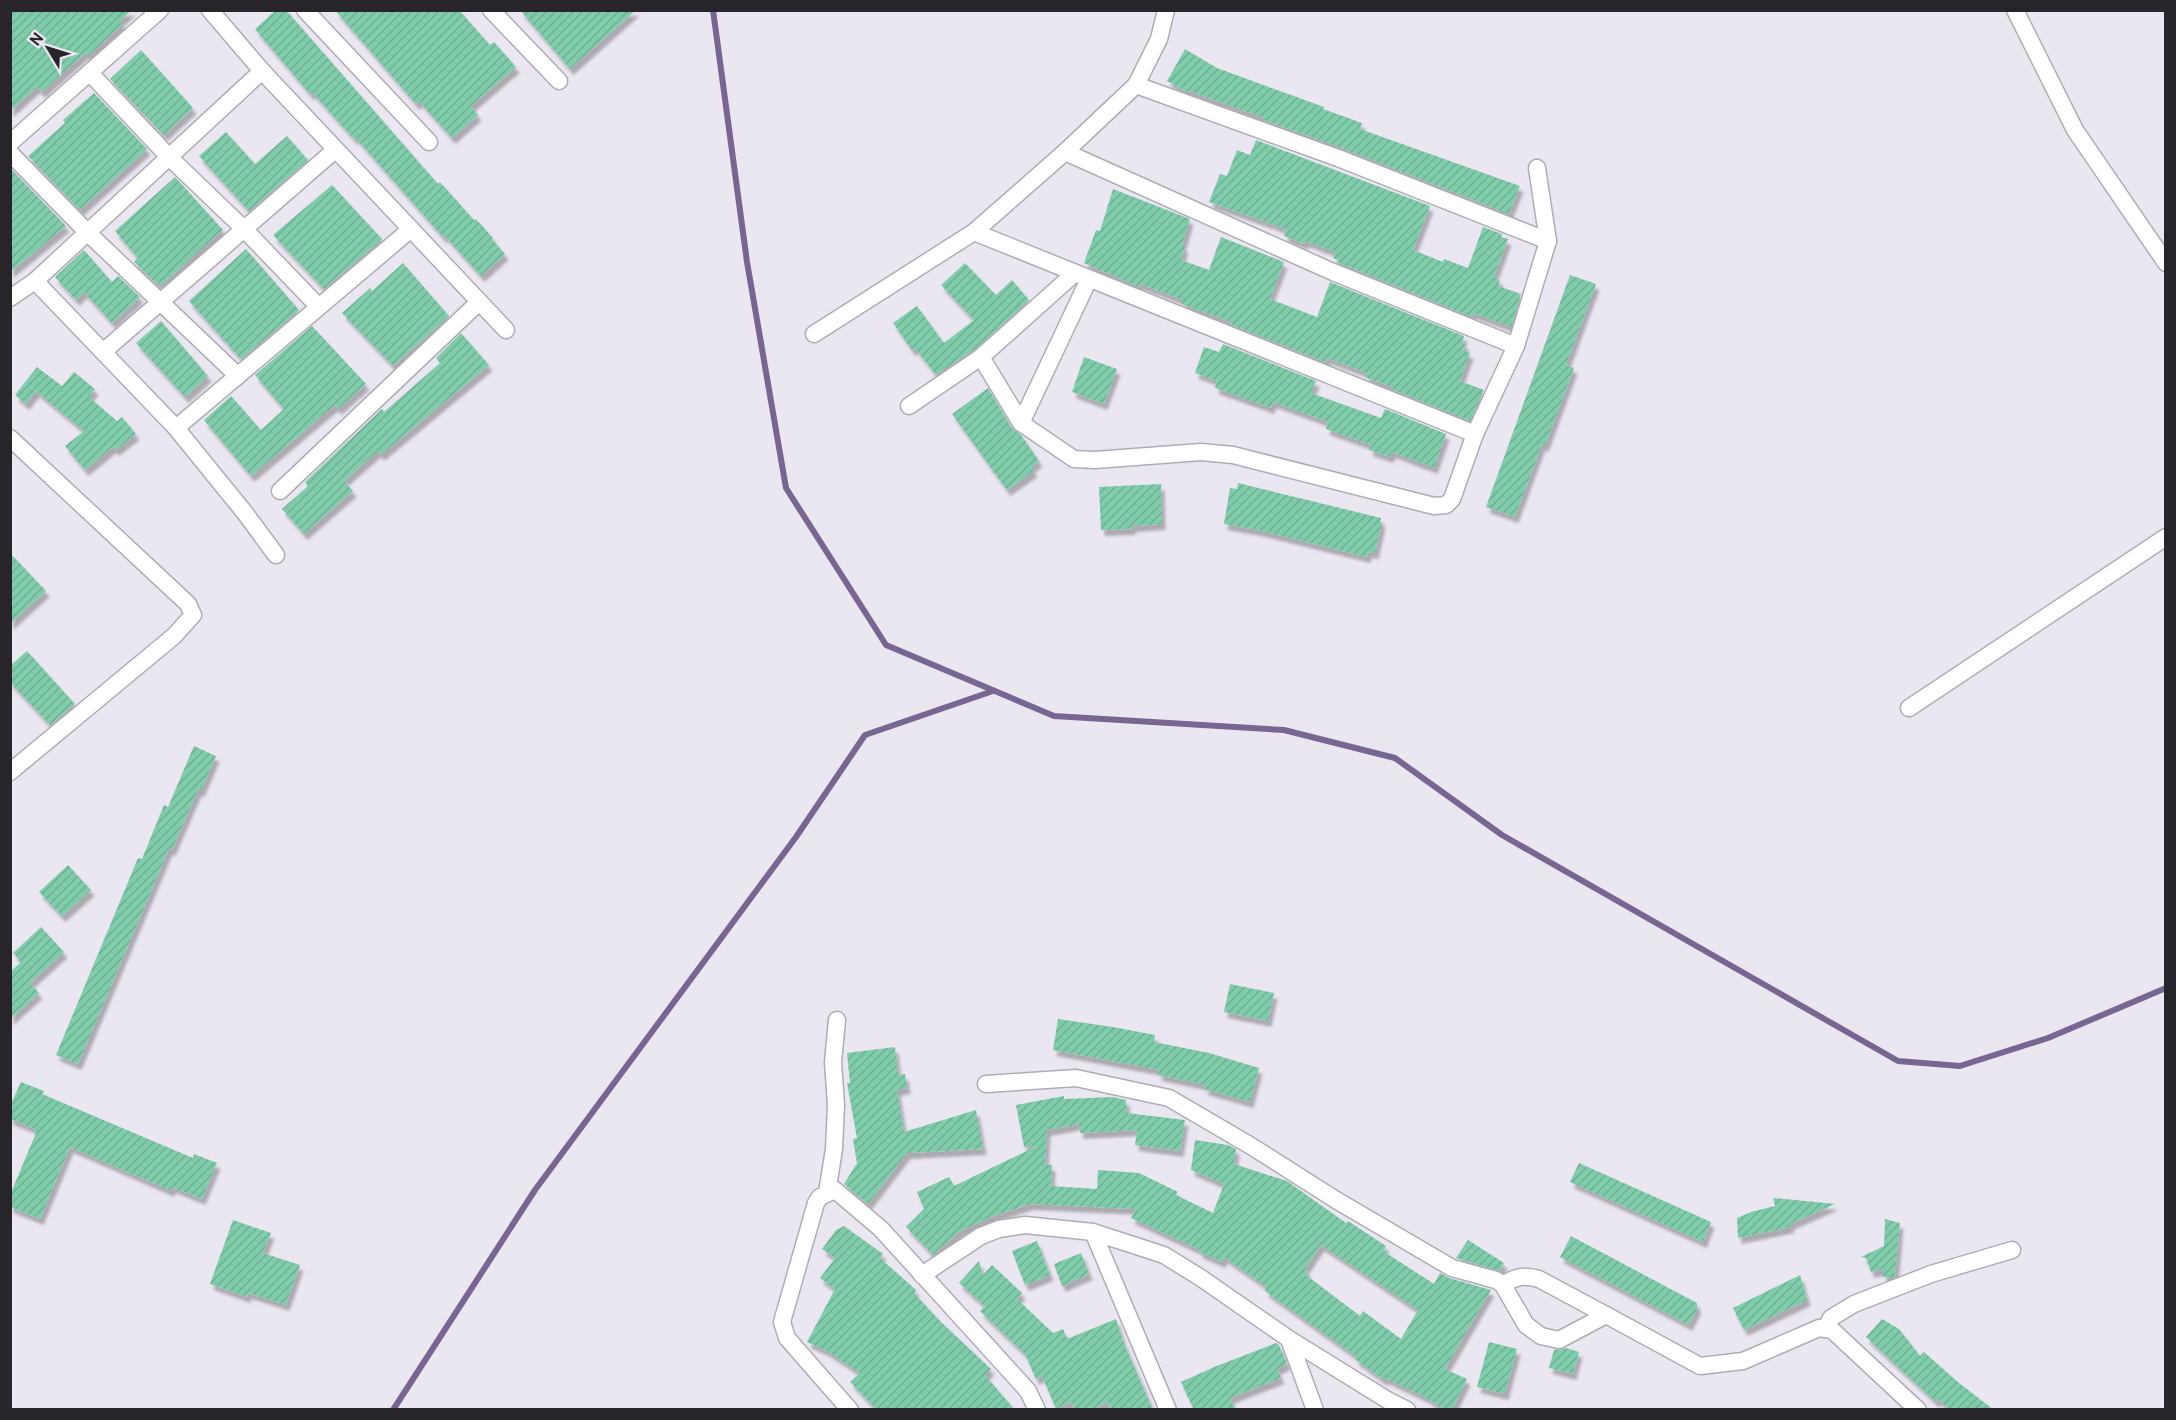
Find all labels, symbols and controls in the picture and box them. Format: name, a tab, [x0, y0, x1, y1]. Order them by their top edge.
north arrow	[18, 18, 78, 78]
text: N	[26, 29, 49, 51]

